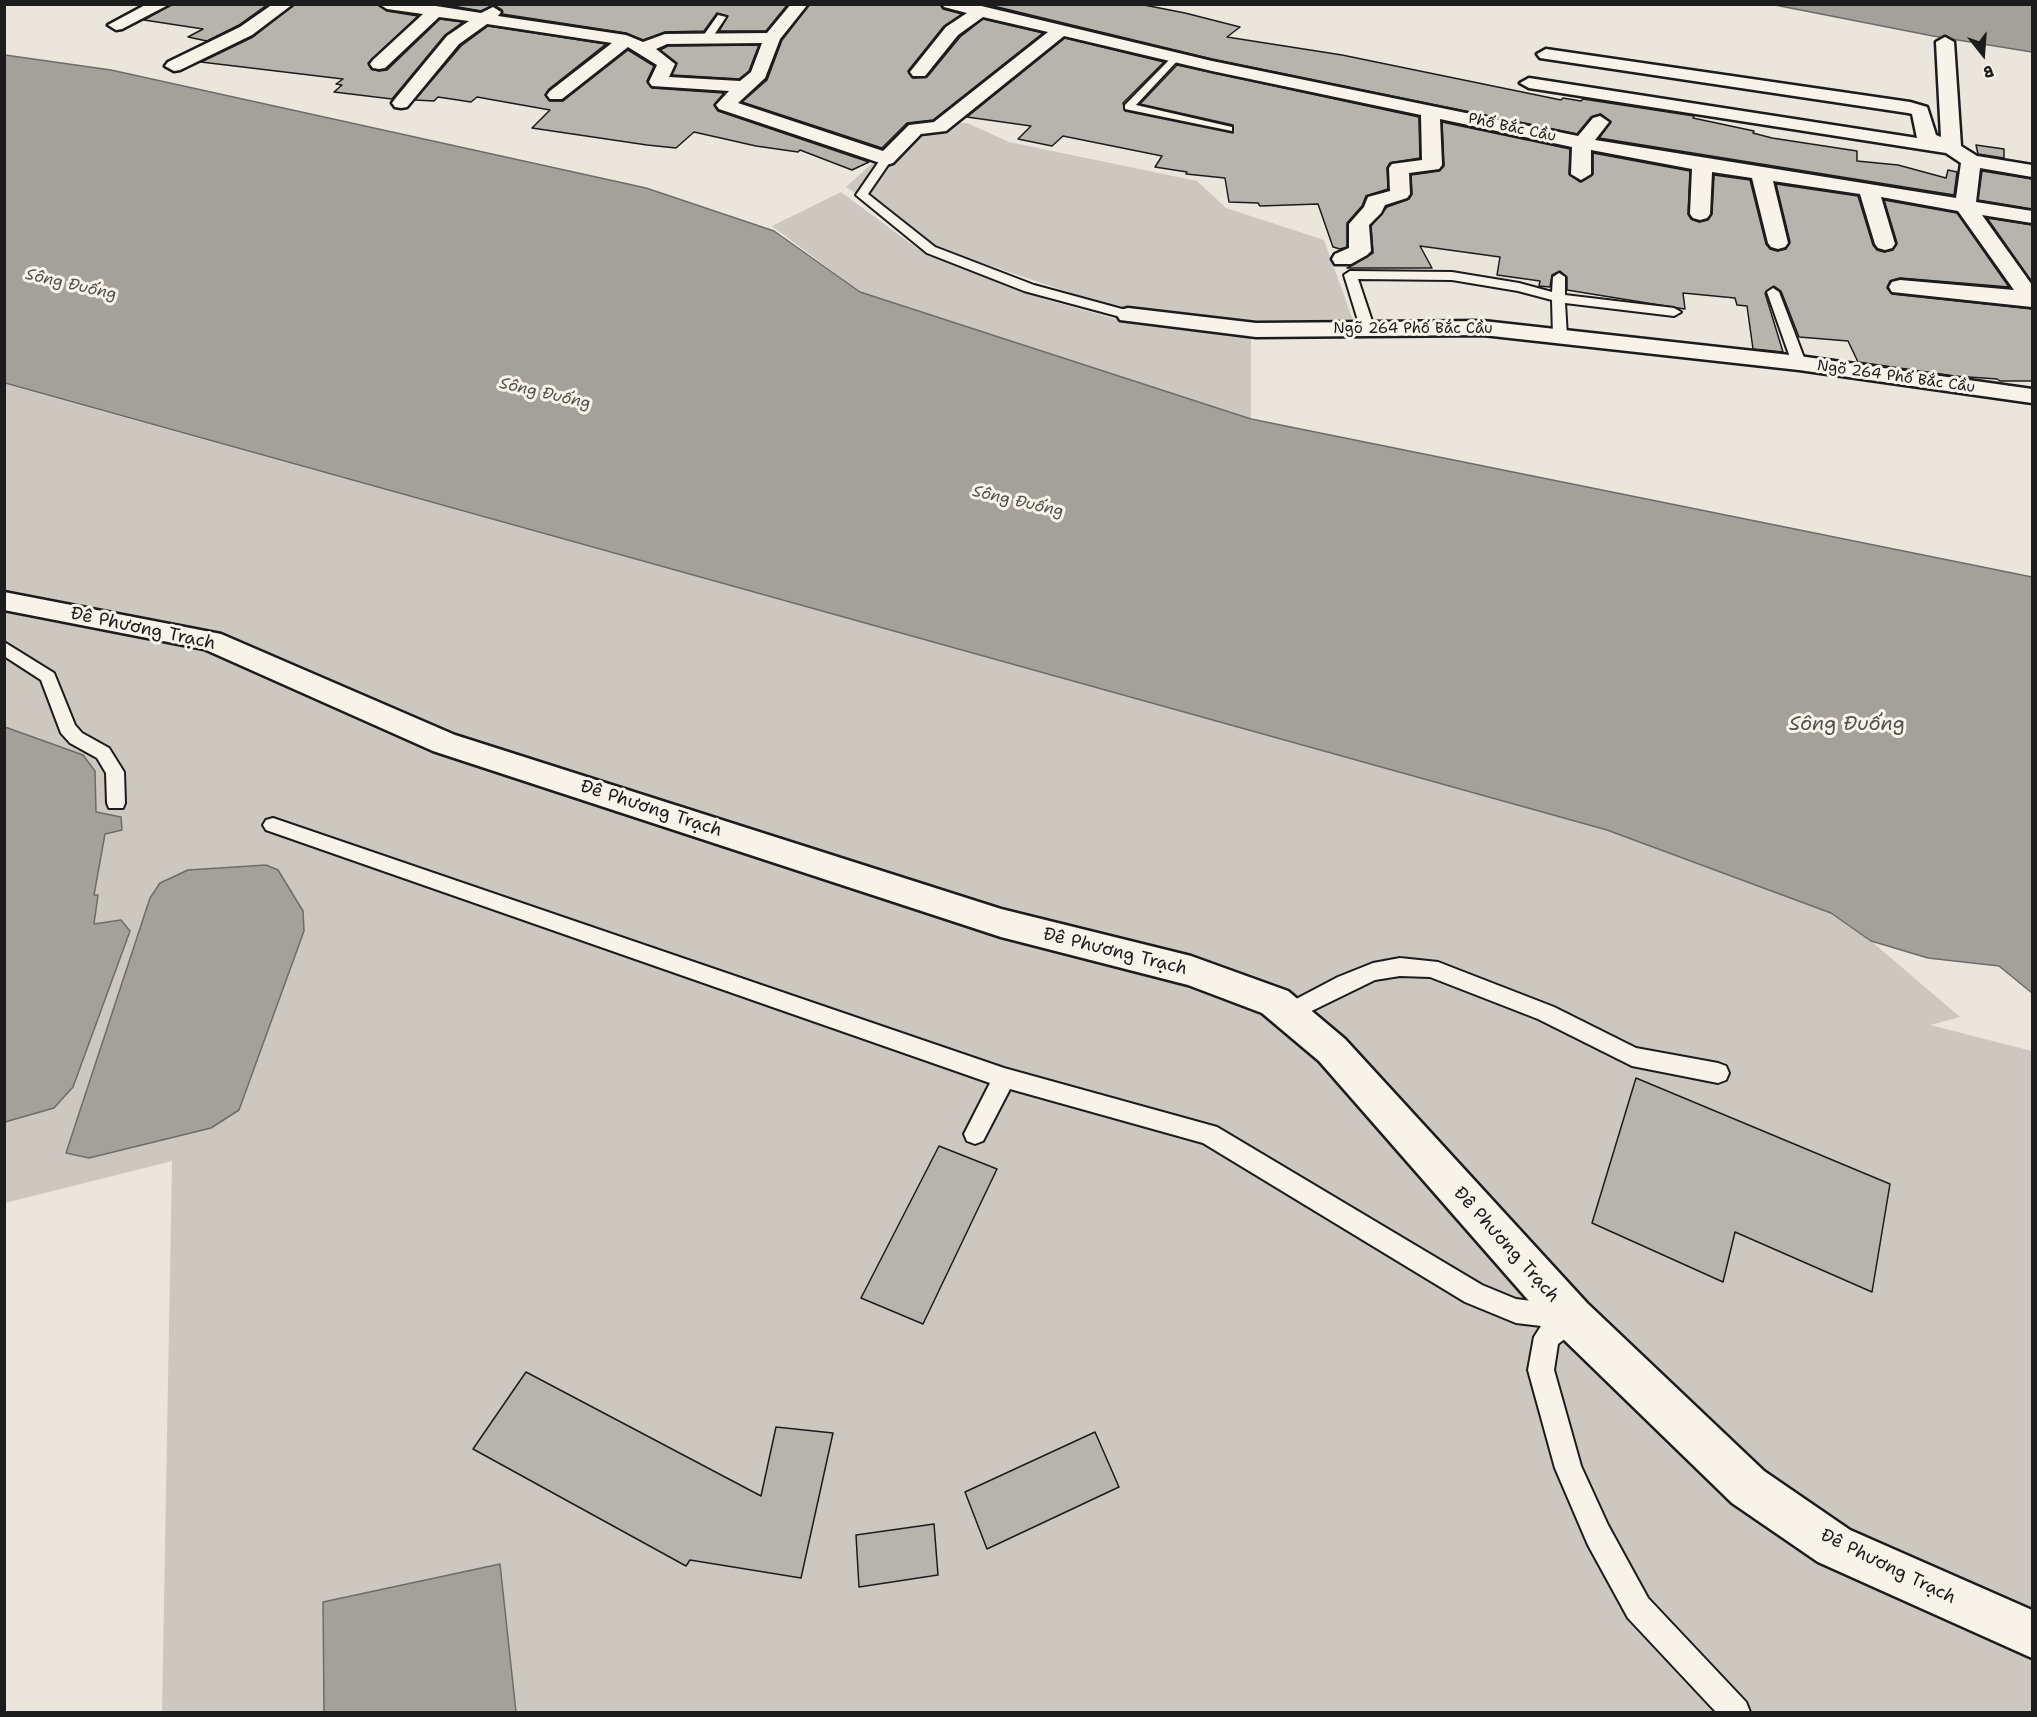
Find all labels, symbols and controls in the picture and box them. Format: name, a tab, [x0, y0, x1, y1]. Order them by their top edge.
north arrow	[1953, 24, 2013, 84]
text: B	[1981, 60, 1996, 83]
street label: Phố Bắc Cầu	[1466, 110, 1558, 146]
water label: Sông Đuống	[24, 265, 118, 305]
street label: Ngõ 264 Phố Bắc Cầu	[1333, 320, 1493, 338]
street label: Ngõ 264 Phố Bắc Cầu	[1816, 357, 1976, 397]
water label: Sông Đuống	[498, 374, 592, 414]
water label: Sông Đuống	[971, 482, 1065, 522]
street label: Đê Phương Trạch	[68, 603, 218, 655]
water label: Sông Đuống	[1789, 713, 1905, 737]
street label: Đê Phương Trạch	[577, 776, 725, 842]
street label: Đê Phương Trạch	[1041, 924, 1189, 980]
street label: Đê Phương Trạch	[1449, 1183, 1563, 1307]
street label: Đê Phương Trạch	[1817, 1525, 1959, 1609]

